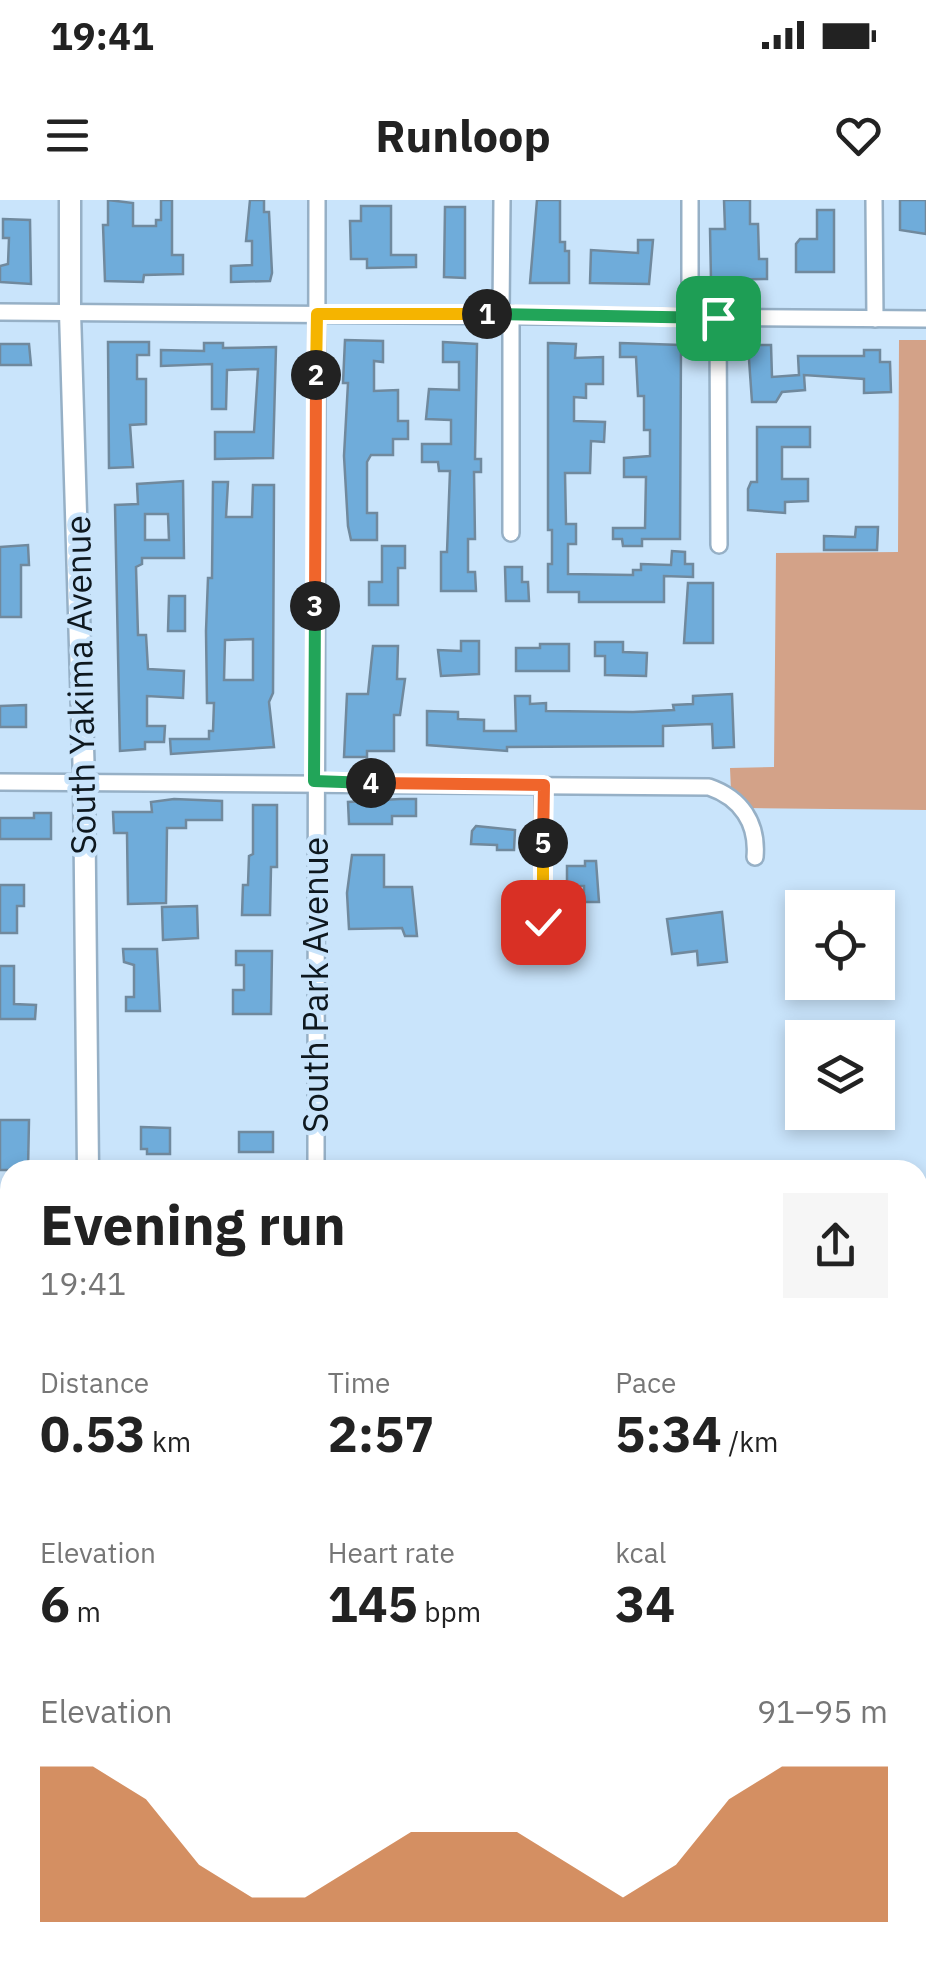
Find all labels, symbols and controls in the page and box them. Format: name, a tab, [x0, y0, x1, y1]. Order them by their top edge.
text: 19:41	[50, 11, 154, 60]
text: Runloop	[375, 106, 551, 164]
icon: menu	[40, 108, 95, 163]
icon: heart	[831, 108, 886, 163]
pin	[676, 276, 761, 361]
pin: 1	[462, 289, 512, 339]
icon: arrive	[691, 291, 746, 346]
text: 1	[479, 295, 495, 332]
pin: 2	[291, 350, 341, 400]
text: 2	[308, 356, 324, 393]
street label: South Yakima Avenue	[54, 515, 106, 855]
pin: 3	[290, 581, 340, 631]
text: 3	[307, 587, 323, 624]
pin: 4	[346, 758, 396, 808]
text: 4	[363, 764, 379, 801]
pin: 5	[518, 818, 568, 868]
text: 5	[535, 824, 551, 861]
street label: South Park Avenue	[292, 837, 338, 1133]
pin	[501, 880, 586, 965]
map controls	[785, 890, 895, 1130]
button: locate	[785, 890, 895, 1000]
icon: check	[516, 895, 571, 950]
button: layers	[785, 1020, 895, 1130]
text: Evening run	[40, 1189, 346, 1260]
button: share	[783, 1193, 888, 1298]
text: 19:41	[40, 1262, 126, 1304]
text: Distance	[40, 1364, 149, 1401]
text: Time	[328, 1364, 391, 1401]
text: Pace	[615, 1364, 676, 1401]
text: 0.53	[40, 1401, 146, 1466]
text: 2:57	[328, 1401, 434, 1466]
text: 5:34	[615, 1401, 722, 1466]
text: km	[146, 1423, 191, 1460]
text: /km	[722, 1423, 778, 1460]
text: Elevation	[40, 1534, 156, 1571]
text: Heart rate	[328, 1534, 455, 1571]
text: kcal	[615, 1534, 666, 1571]
text: 6	[40, 1571, 70, 1636]
text: 145	[328, 1571, 418, 1636]
text: 34	[615, 1571, 675, 1636]
text: m	[70, 1593, 101, 1630]
text: bpm	[418, 1593, 481, 1630]
text: Elevation	[40, 1690, 173, 1732]
text: 91–95 m	[757, 1690, 888, 1732]

